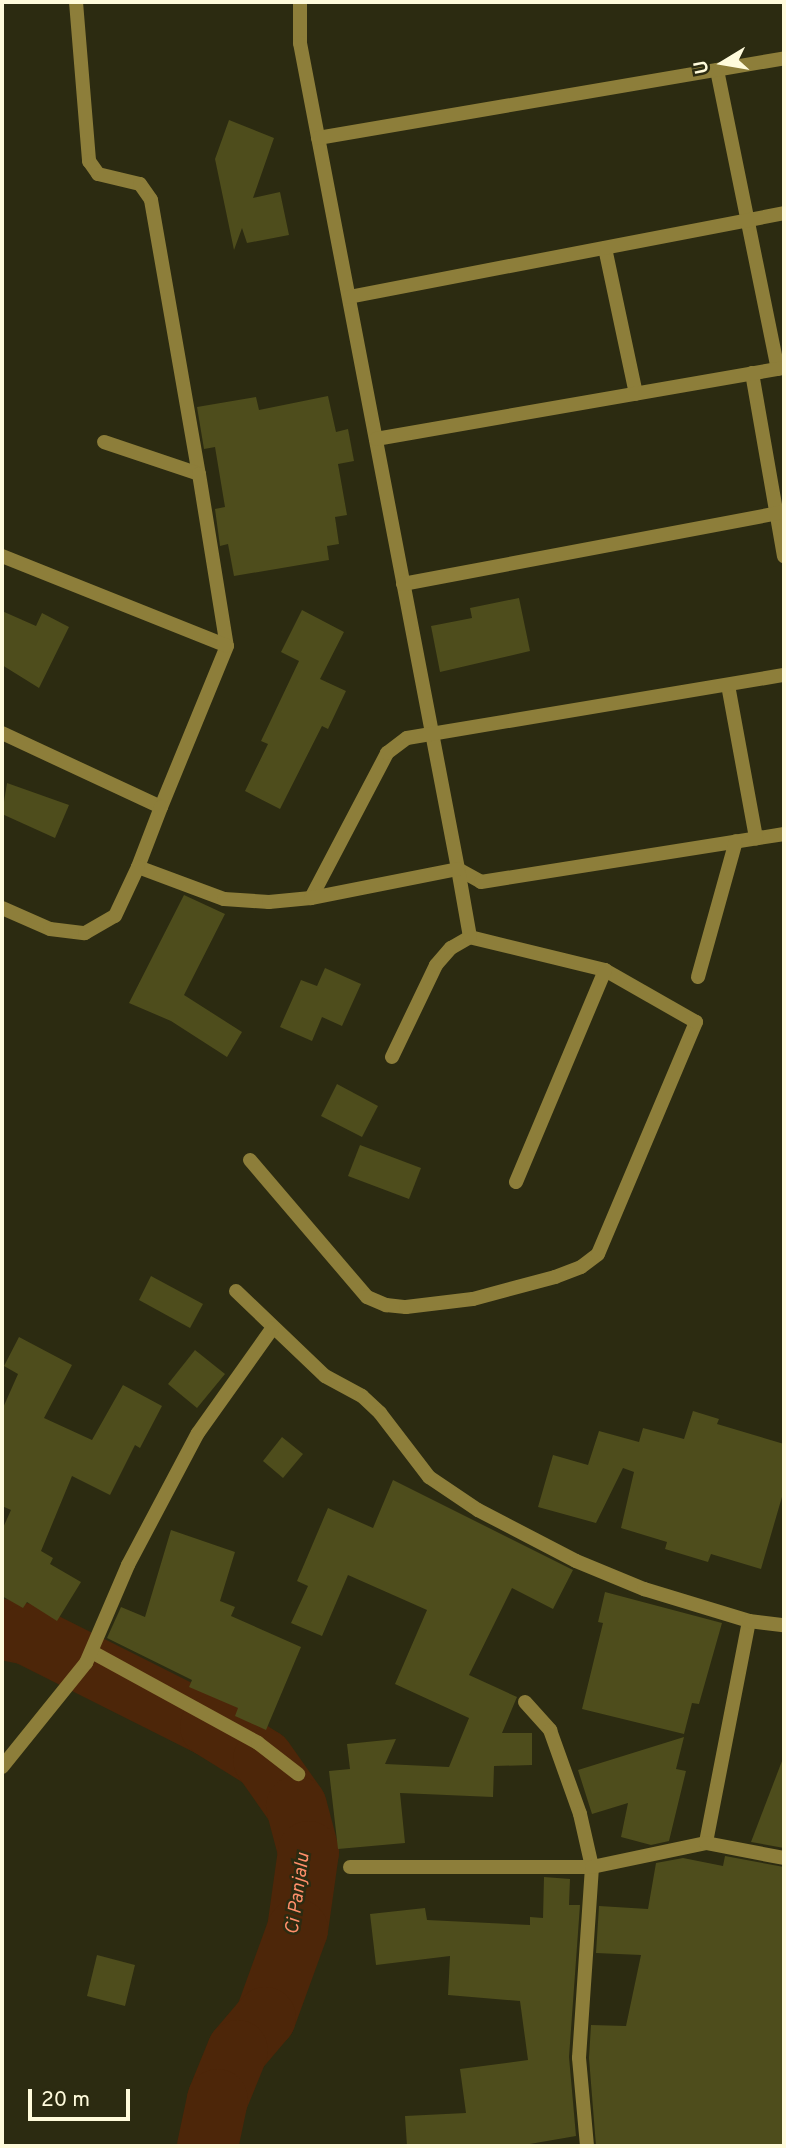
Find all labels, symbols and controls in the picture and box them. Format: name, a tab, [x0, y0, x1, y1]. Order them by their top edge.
north arrow	[688, 28, 758, 98]
text: U	[689, 58, 715, 76]
water label: Ci Panjalu	[282, 1852, 316, 1936]
scale bar	[32, 2074, 133, 2118]
text: 20 m	[41, 2087, 90, 2114]

